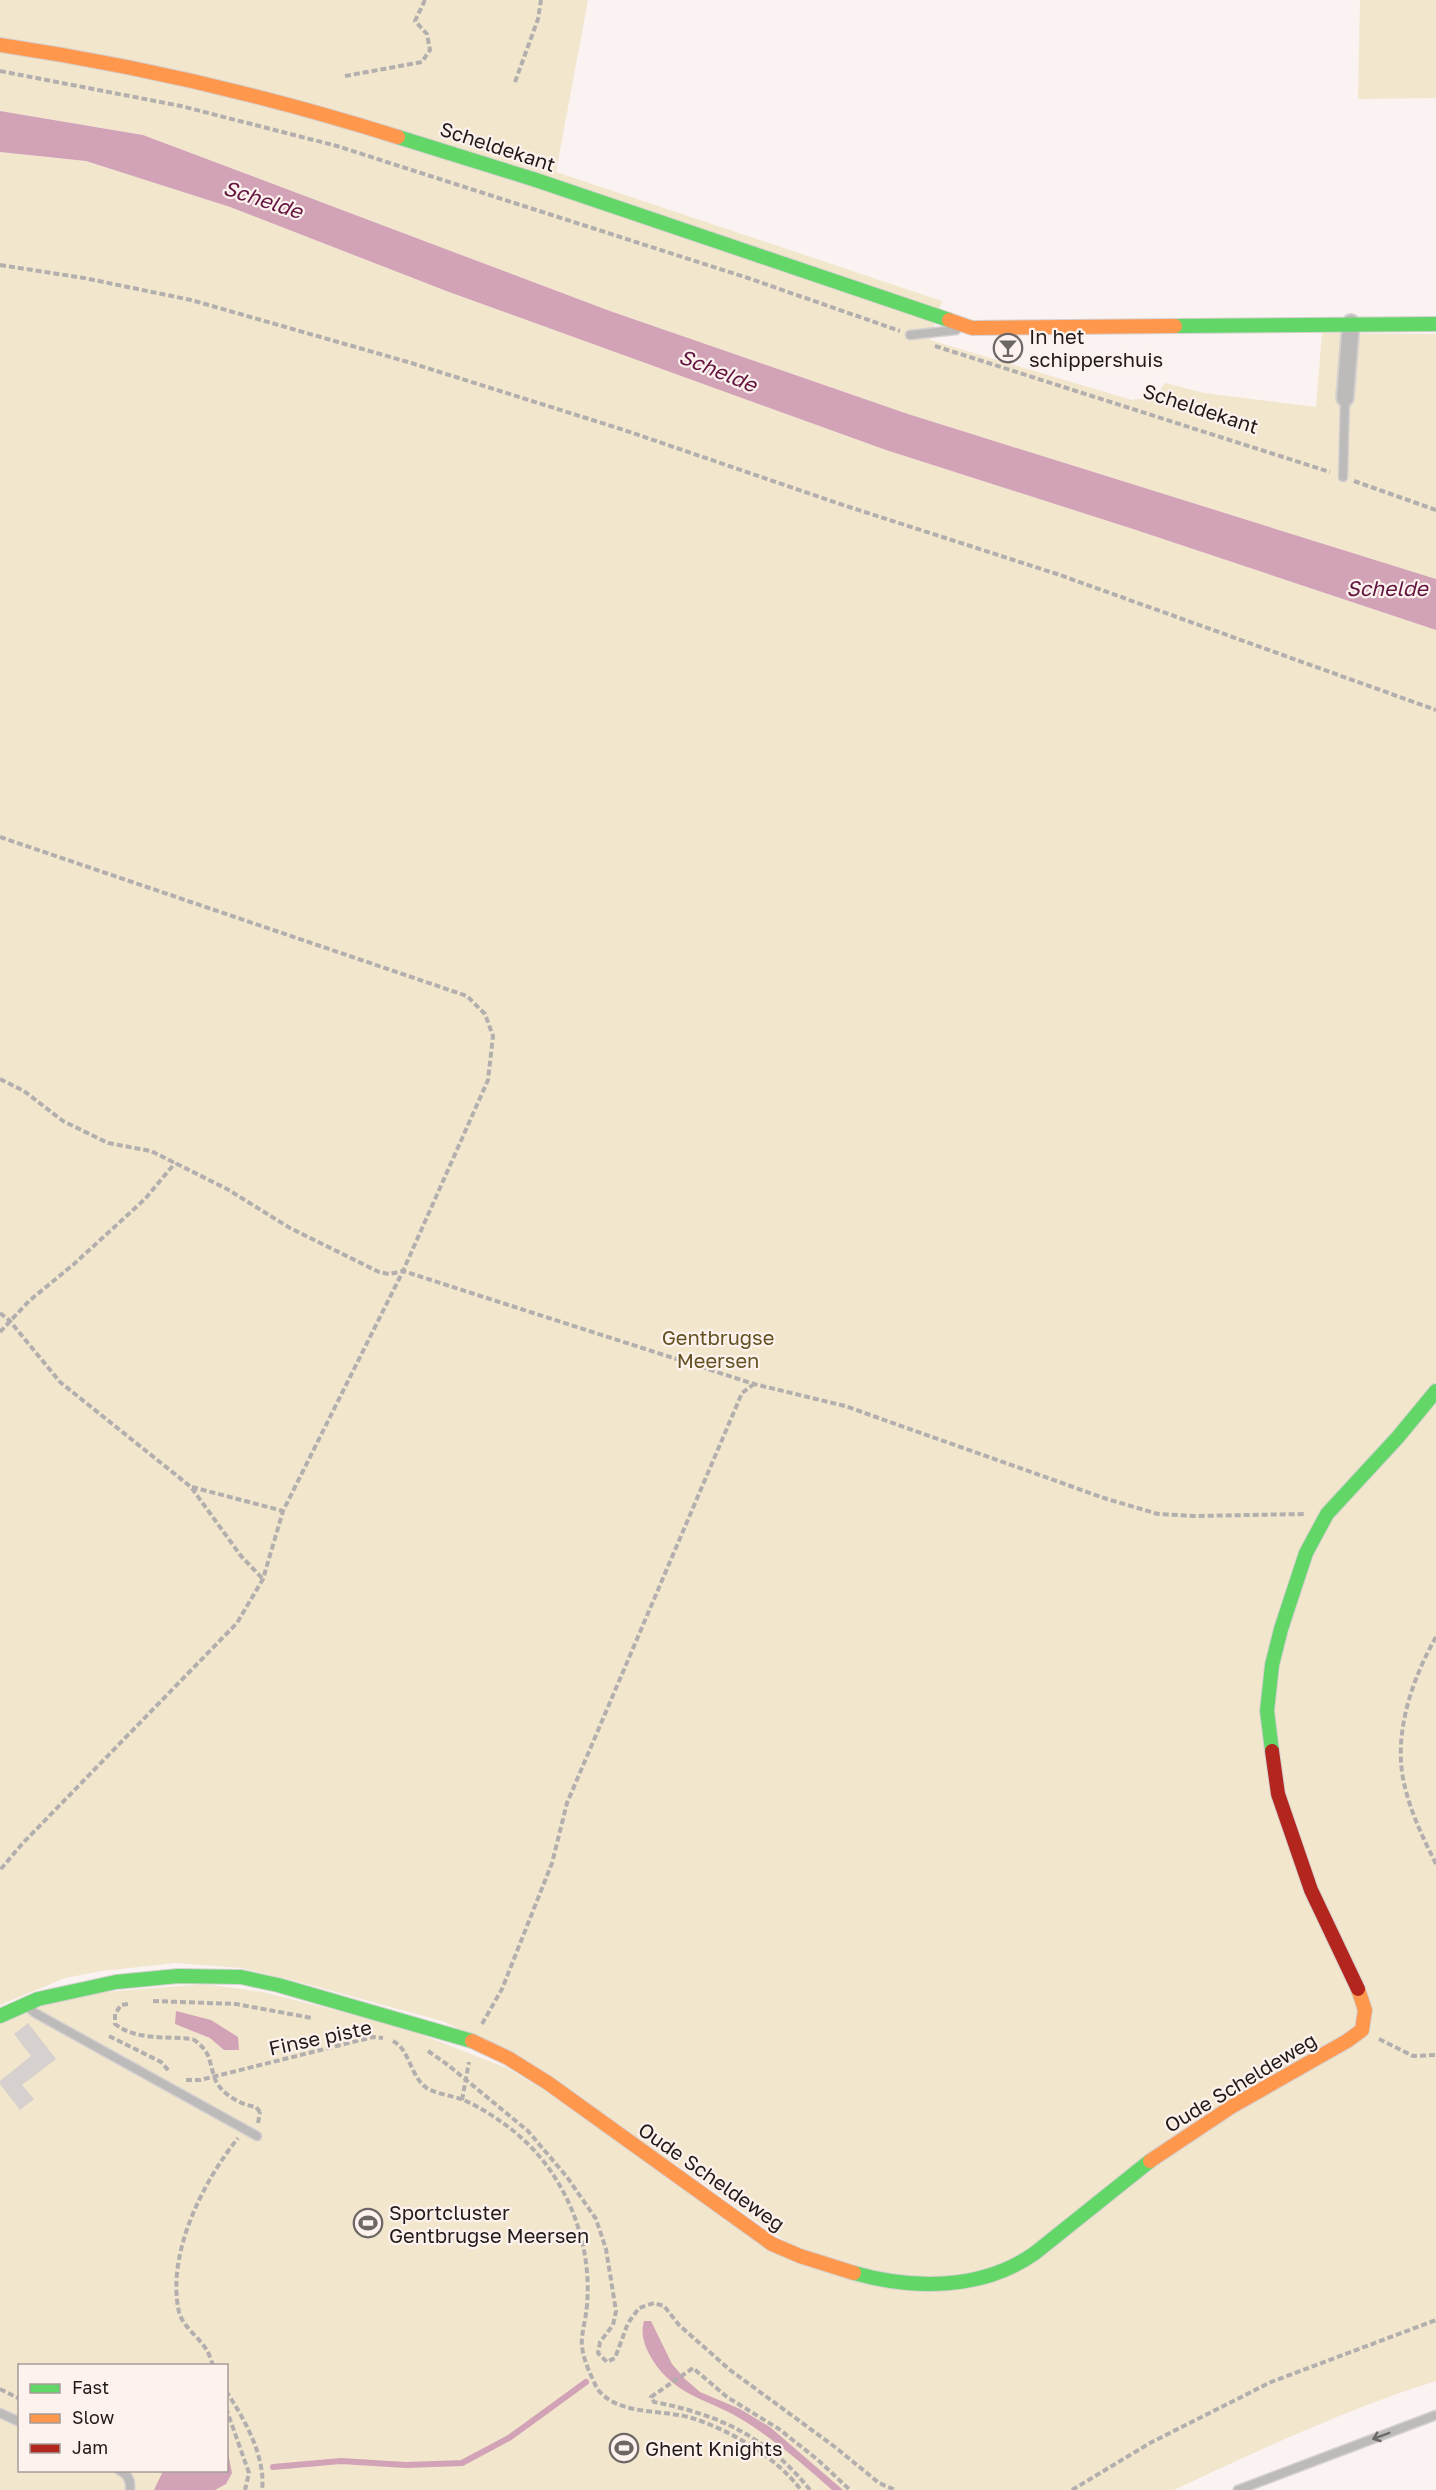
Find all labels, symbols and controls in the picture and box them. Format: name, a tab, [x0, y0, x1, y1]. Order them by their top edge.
street label: Scheldekant	[437, 116, 559, 176]
water label: Schelde	[220, 174, 308, 225]
place label: In het schippershuis	[1029, 324, 1163, 371]
bar icon: In het schippershuis	[992, 332, 1024, 364]
water label: Schelde	[675, 343, 762, 398]
street label: Scheldekant	[1140, 378, 1262, 438]
water label: Schelde	[1346, 575, 1430, 601]
park label: Gentbrugse Meersen	[662, 1325, 774, 1372]
street label: Finse piste	[266, 2014, 374, 2060]
street label: Oude Scheldeweg	[1160, 2027, 1320, 2137]
street label: Oude Scheldeweg	[634, 2116, 790, 2236]
place label: Sportcluster Gentbrugse Meersen	[389, 2200, 589, 2247]
sports icon: Sportcluster Gentbrugse Meersen	[352, 2207, 384, 2239]
legend	[18, 2364, 228, 2472]
text: Fast	[72, 2376, 109, 2398]
text: Slow	[72, 2406, 115, 2428]
one-way arrow	[1372, 2431, 1391, 2442]
sports icon: Ghent Knights	[608, 2432, 640, 2464]
text: Jam	[72, 2436, 108, 2458]
place label: Ghent Knights	[645, 2436, 783, 2460]

